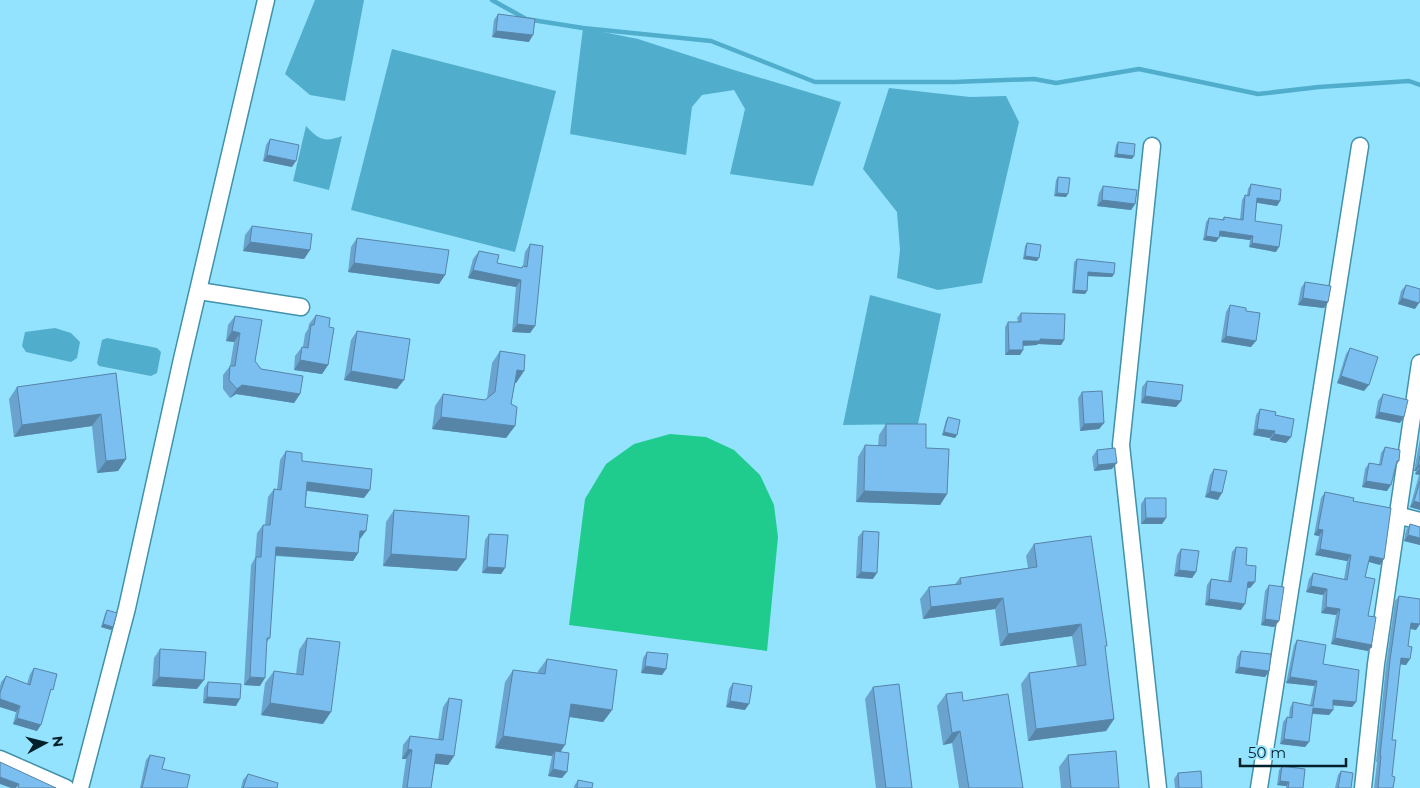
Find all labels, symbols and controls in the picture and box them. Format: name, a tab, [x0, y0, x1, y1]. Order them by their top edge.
north arrow	[20, 718, 70, 768]
text: N	[48, 735, 68, 748]
scale bar	[1240, 736, 1346, 768]
text: 50 m	[1248, 743, 1286, 762]

